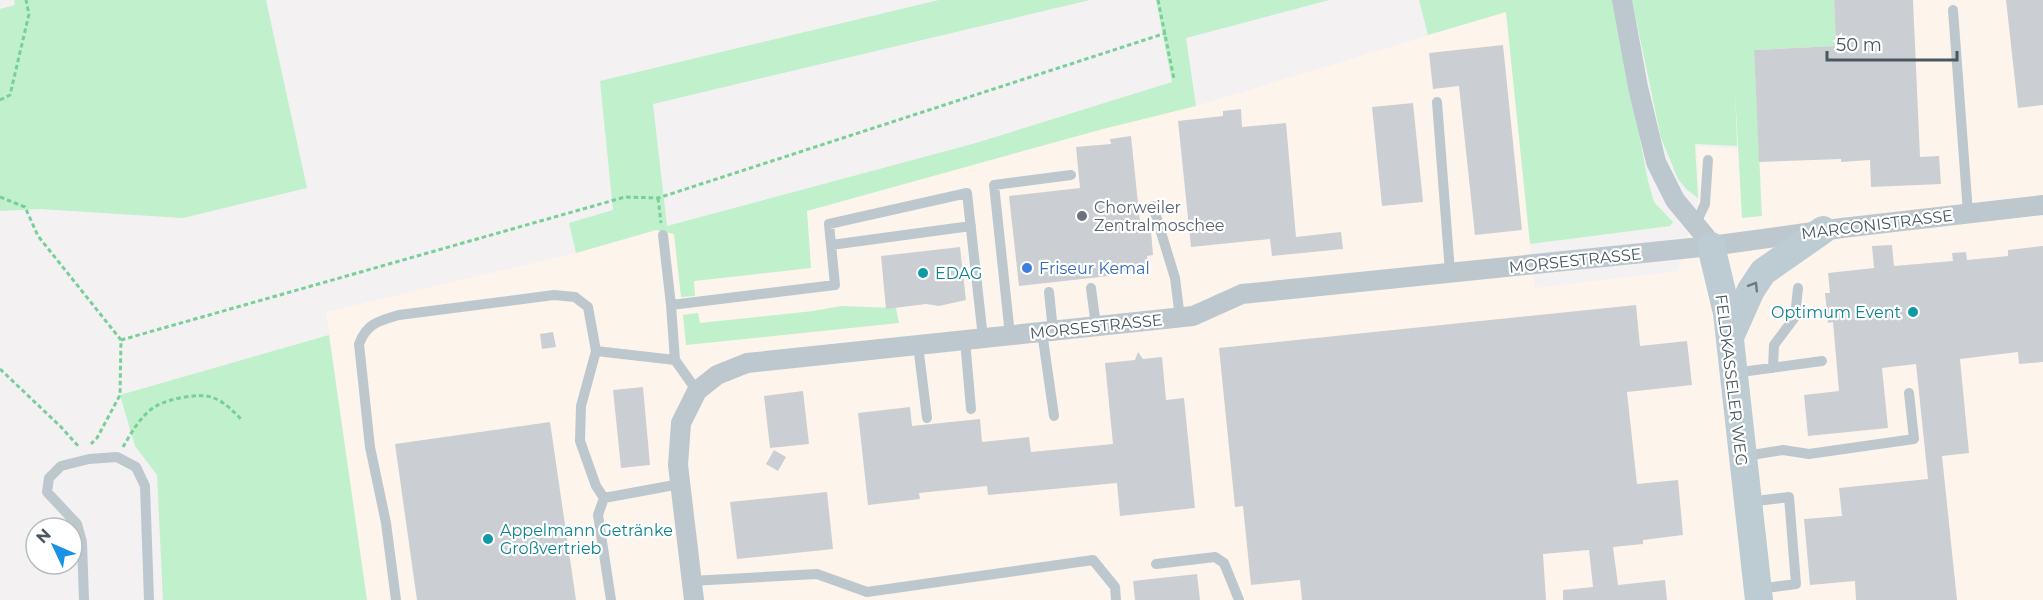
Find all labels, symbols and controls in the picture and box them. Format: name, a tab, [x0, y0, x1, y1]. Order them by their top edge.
scale bar	[1827, 24, 1958, 62]
text: 50 m	[1836, 34, 1882, 56]
place label: Chorweiler Zentralmoschee	[1094, 198, 1225, 235]
street label: MARCONISTRASSE	[1800, 206, 1954, 243]
marker: Chorweiler Zentralmoschee	[1075, 209, 1089, 223]
street label: MORSESTRASSE	[1508, 244, 1642, 277]
place label: Friseur Kemal	[1039, 259, 1150, 278]
marker: Friseur Kemal	[1020, 261, 1034, 275]
place label: EDAG	[935, 264, 982, 283]
marker: EDAG	[916, 266, 930, 280]
one-way arrow	[1746, 282, 1758, 292]
street label: FELDKASSELER WEG	[1712, 293, 1751, 467]
place label: Optimum Event	[1771, 303, 1902, 322]
marker: Optimum Event	[1906, 305, 1920, 319]
street label: MORSESTRASSE	[1029, 310, 1163, 343]
north arrow	[24, 516, 84, 576]
place label: Appelmann Getränke Großvertrieb	[500, 521, 673, 558]
text: N	[32, 525, 55, 547]
marker: Appelmann Getränke Großvertrieb	[481, 532, 495, 546]

